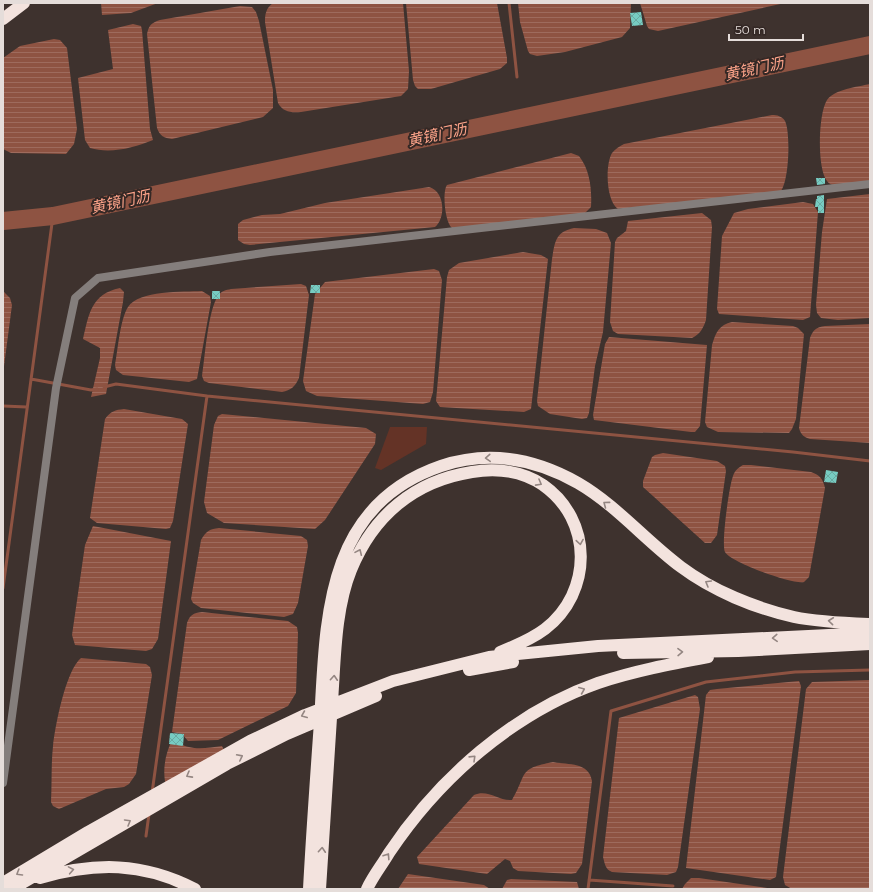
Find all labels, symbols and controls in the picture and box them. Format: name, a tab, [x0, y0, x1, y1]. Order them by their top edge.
scale bar	[729, 16, 803, 42]
text: 50 m	[735, 22, 766, 37]
water label: 黄镜门沥	[723, 52, 788, 84]
water label: 黄镜门沥	[406, 118, 471, 150]
water label: 黄镜门沥	[89, 185, 154, 217]
one-way arrow	[485, 453, 491, 462]
one-way arrow	[535, 479, 542, 486]
one-way arrow	[603, 501, 610, 508]
one-way arrow	[575, 539, 584, 545]
one-way arrow	[354, 548, 362, 556]
one-way arrow	[705, 581, 712, 588]
one-way arrow	[828, 617, 834, 626]
one-way arrow	[772, 634, 778, 642]
one-way arrow	[677, 647, 683, 656]
one-way arrow	[329, 675, 338, 681]
one-way arrow	[578, 687, 586, 695]
one-way arrow	[301, 711, 308, 719]
one-way arrow	[236, 755, 243, 762]
one-way arrow	[468, 756, 475, 763]
one-way arrow	[186, 770, 193, 778]
one-way arrow	[124, 820, 131, 827]
one-way arrow	[318, 847, 327, 853]
one-way arrow	[383, 853, 390, 860]
one-way arrow	[68, 867, 74, 875]
one-way arrow	[16, 869, 23, 876]

